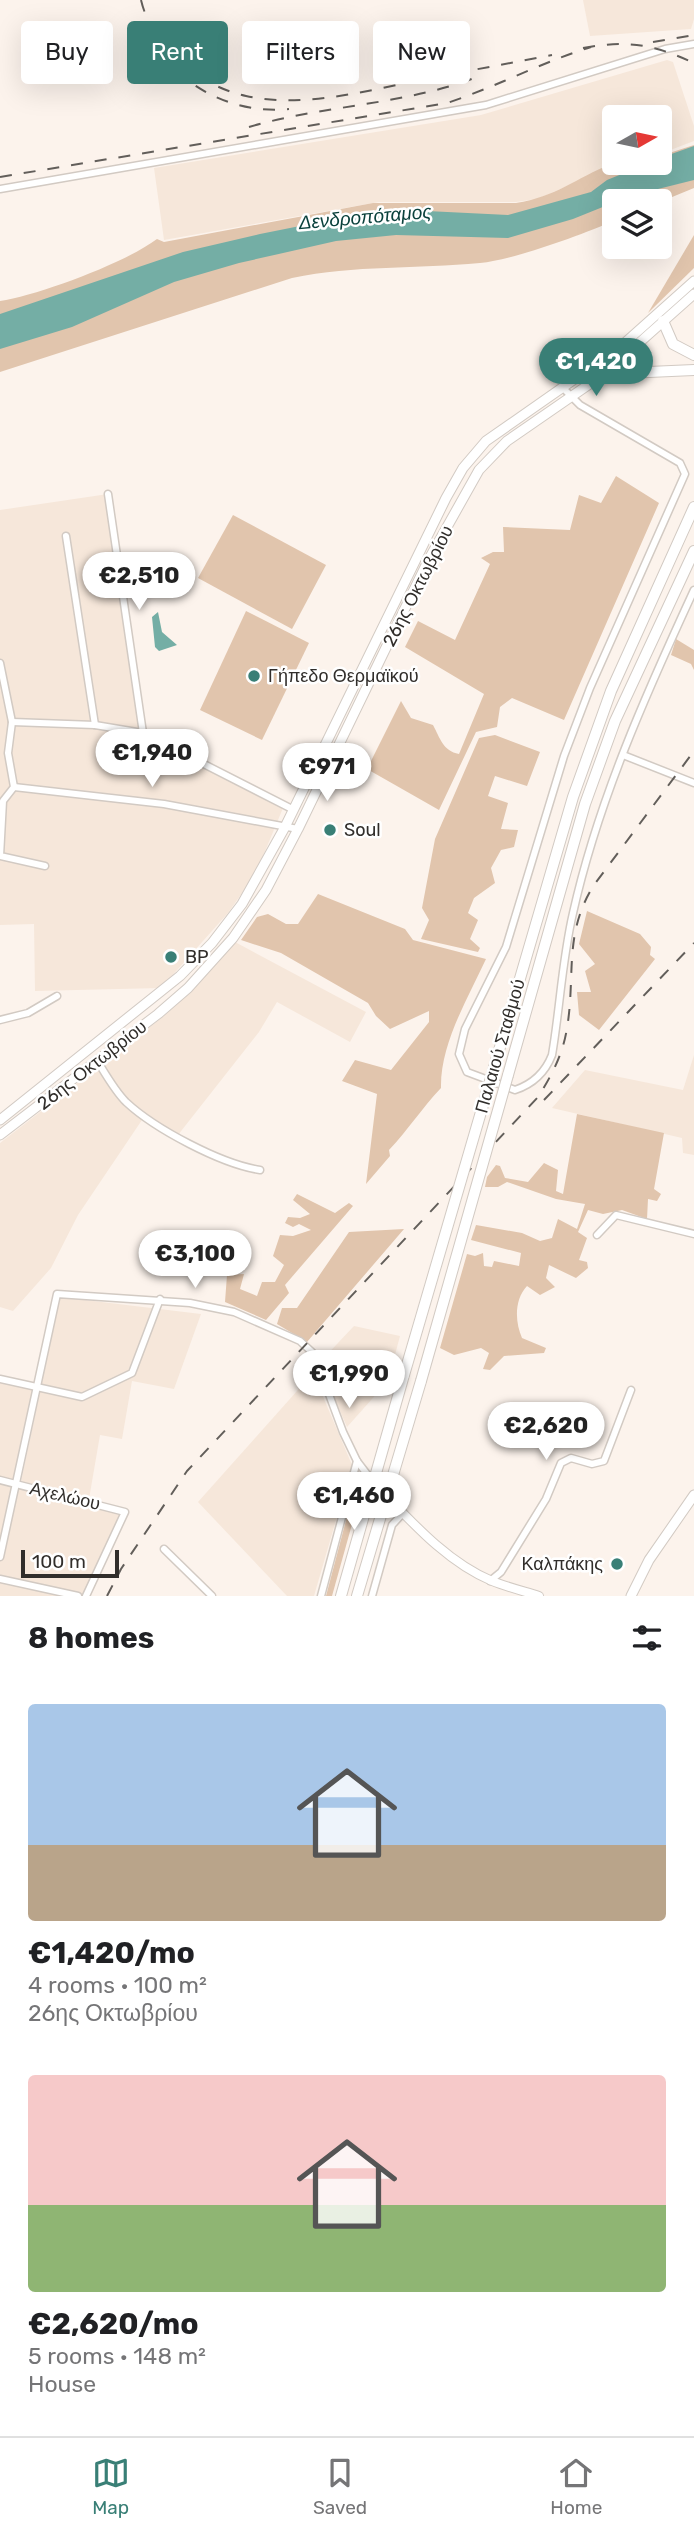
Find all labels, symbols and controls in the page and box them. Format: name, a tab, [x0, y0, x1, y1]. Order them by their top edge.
chip: Buy	[21, 21, 113, 84]
chip: Rent	[127, 21, 228, 84]
chip: Filters	[242, 21, 359, 84]
chip: New	[373, 21, 470, 84]
north arrow	[602, 105, 672, 175]
map controls	[602, 105, 672, 259]
button: layers	[602, 189, 672, 259]
water label: Δενδροπόταμος	[297, 200, 433, 234]
pin: €1,420	[539, 338, 653, 398]
text: €1,420	[555, 347, 637, 375]
street label: 26ης Οκτωβρίου	[378, 522, 458, 650]
pin: €2,510	[82, 552, 196, 612]
text: €2,510	[98, 561, 180, 589]
place label: Γήπεδο Θερμαϊκού	[268, 665, 418, 687]
marker: Γήπεδο Θερμαϊκού	[246, 668, 262, 684]
pin: €1,940	[95, 730, 209, 789]
text: €1,940	[112, 738, 192, 766]
pin: €971	[286, 744, 368, 803]
text: €971	[298, 752, 356, 780]
place label: Soul	[344, 819, 381, 841]
marker: Soul	[322, 822, 338, 838]
place label: BP	[185, 946, 209, 968]
marker: BP	[163, 949, 179, 965]
street label: Παλαιού Σταθμού	[470, 976, 530, 1116]
street label: 26ης Οκτωβρίου	[33, 1015, 151, 1115]
pin: €3,100	[138, 1230, 252, 1290]
text: €3,100	[155, 1239, 235, 1267]
pin: €1,990	[292, 1350, 406, 1410]
text: €1,990	[309, 1359, 389, 1387]
pin: €2,620	[489, 1402, 603, 1462]
text: €2,620	[504, 1411, 588, 1439]
pin: €1,460	[297, 1472, 411, 1532]
street label: Αχελώου	[28, 1477, 102, 1515]
text: €1,460	[313, 1481, 395, 1509]
scale bar	[21, 1547, 119, 1579]
text: 100 m	[32, 1550, 86, 1573]
place label: Καλπάκης	[522, 1553, 603, 1575]
marker: Καλπάκης	[609, 1556, 625, 1572]
icon: filters	[628, 1619, 666, 1657]
text: 8 homes	[28, 1620, 154, 1656]
icon: home	[284, 1750, 410, 1876]
text: €1,420/mo	[28, 1935, 195, 1971]
text: 4 rooms · 100 m²	[28, 1971, 207, 1999]
text: 26ης Οκτωβρίου	[28, 1999, 198, 2027]
icon: home	[284, 2121, 410, 2247]
text: €2,620/mo	[28, 2306, 198, 2342]
text: 5 rooms · 148 m²	[28, 2342, 206, 2370]
text: House	[28, 2370, 96, 2398]
tab: Map	[92, 2454, 130, 2519]
tab: Saved	[313, 2454, 367, 2519]
tab: Home	[550, 2454, 602, 2519]

